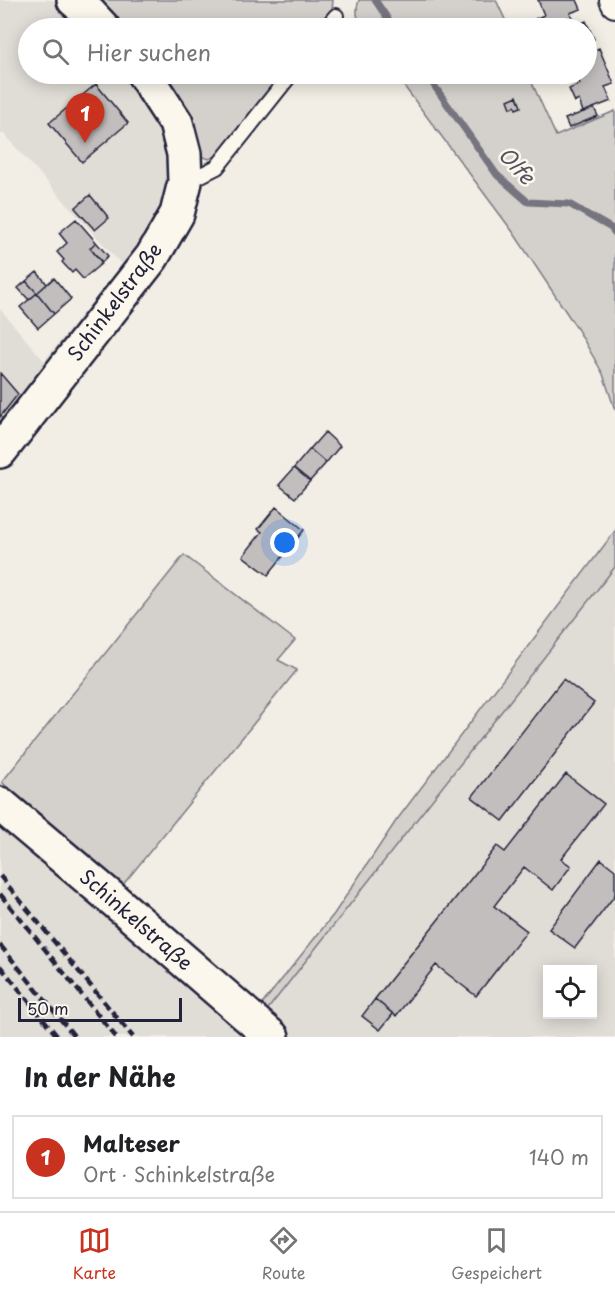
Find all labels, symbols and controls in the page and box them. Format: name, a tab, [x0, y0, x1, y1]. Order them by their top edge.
search box	[18, 18, 597, 84]
icon: search	[39, 35, 72, 68]
text: Hier suchen	[87, 35, 211, 68]
pin: 1	[66, 94, 104, 143]
water label: Olfe	[492, 139, 544, 192]
street label: Schinkelstraße	[60, 236, 169, 367]
your location	[270, 528, 299, 557]
street label: Schinkelstraße	[73, 862, 200, 977]
map controls	[543, 965, 597, 1019]
button: locate	[543, 965, 597, 1019]
scale bar	[18, 995, 182, 1022]
text: 50 m	[27, 996, 68, 1020]
text: In der Nähe	[24, 1057, 176, 1096]
text: Malteser	[83, 1126, 180, 1159]
text: 1	[41, 1142, 50, 1172]
text: 140 m	[529, 1142, 589, 1172]
text: Ort · Schinkelstraße	[83, 1159, 275, 1189]
tab: Karte	[73, 1224, 116, 1284]
tab: Route	[262, 1224, 306, 1284]
tab: Gespeichert	[451, 1224, 542, 1284]

